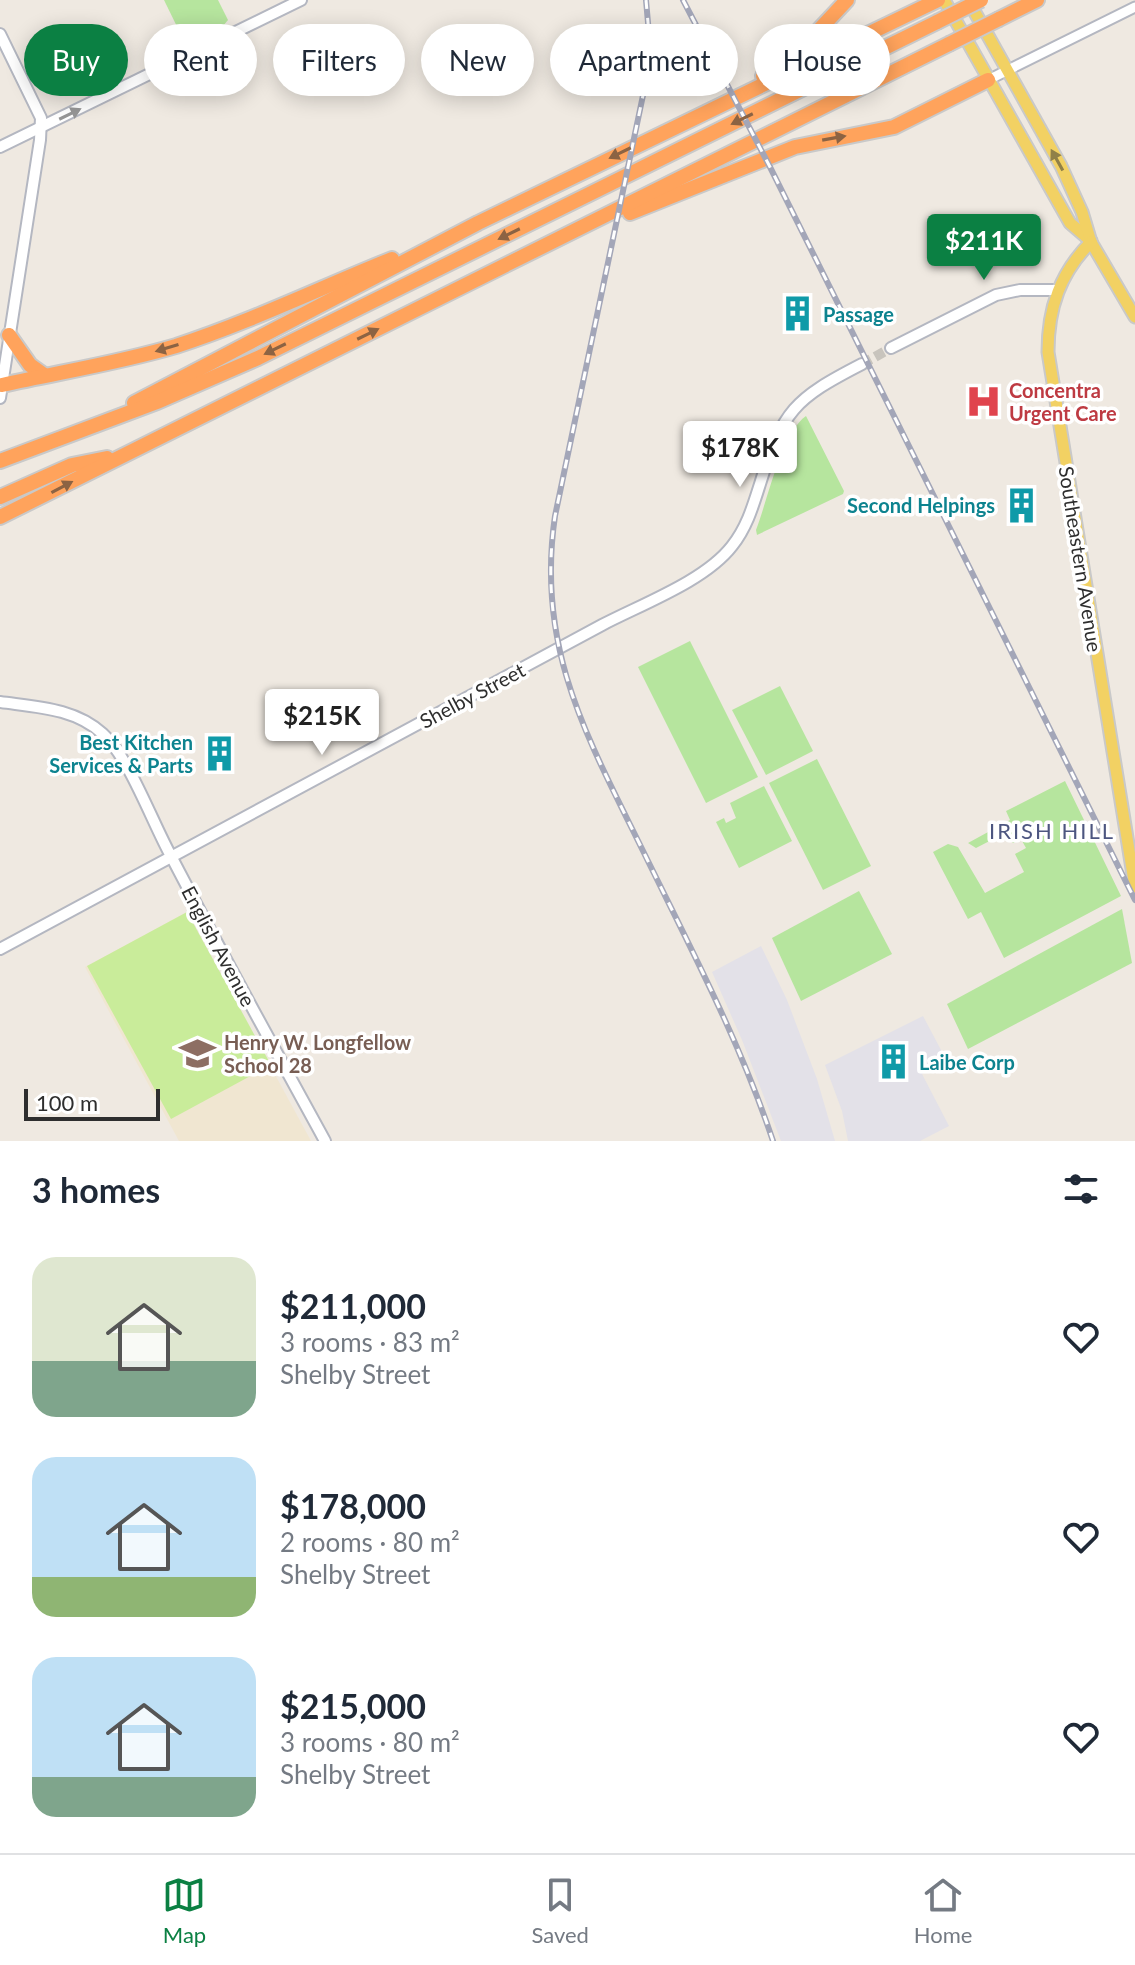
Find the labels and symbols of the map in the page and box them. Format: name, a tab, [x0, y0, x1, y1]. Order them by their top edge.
one-way arrow	[59, 107, 82, 121]
one-way arrow	[730, 112, 753, 126]
one-way arrow	[822, 132, 847, 144]
one-way arrow	[609, 146, 632, 160]
one-way arrow	[1050, 149, 1064, 171]
pin: $211K	[928, 214, 1040, 282]
one-way arrow	[497, 228, 520, 241]
building icon: Passage	[778, 295, 816, 333]
place label: Passage	[823, 302, 894, 326]
one-way arrow	[357, 327, 380, 341]
one-way arrow	[154, 342, 178, 355]
one-way arrow	[264, 342, 287, 356]
place label: Concentra Urgent Care	[1009, 378, 1117, 425]
hospital icon: Concentra Urgent Care	[964, 382, 1002, 420]
pin: $178K	[684, 421, 796, 489]
street label: Southeastern Avenue	[1054, 464, 1108, 654]
one-way arrow	[51, 481, 73, 495]
building icon: Second Helpings	[1002, 486, 1040, 524]
place label: Second Helpings	[847, 493, 995, 517]
street label: Shelby Street	[415, 657, 529, 733]
pin: $215K	[266, 689, 378, 757]
place label: Best Kitchen Services & Parts	[49, 730, 193, 777]
building icon: Best Kitchen Services & Parts	[200, 735, 238, 773]
district label: IRISH HILL	[989, 817, 1115, 844]
street label: English Avenue	[177, 882, 261, 1010]
place label: Henry W. Longfellow School 28	[224, 1030, 411, 1077]
school or university icon: Henry W. Longfellow School 28	[179, 1035, 217, 1073]
building icon: Laibe Corp	[874, 1043, 912, 1081]
place label: Laibe Corp	[919, 1050, 1015, 1074]
scale bar	[24, 1085, 160, 1121]

